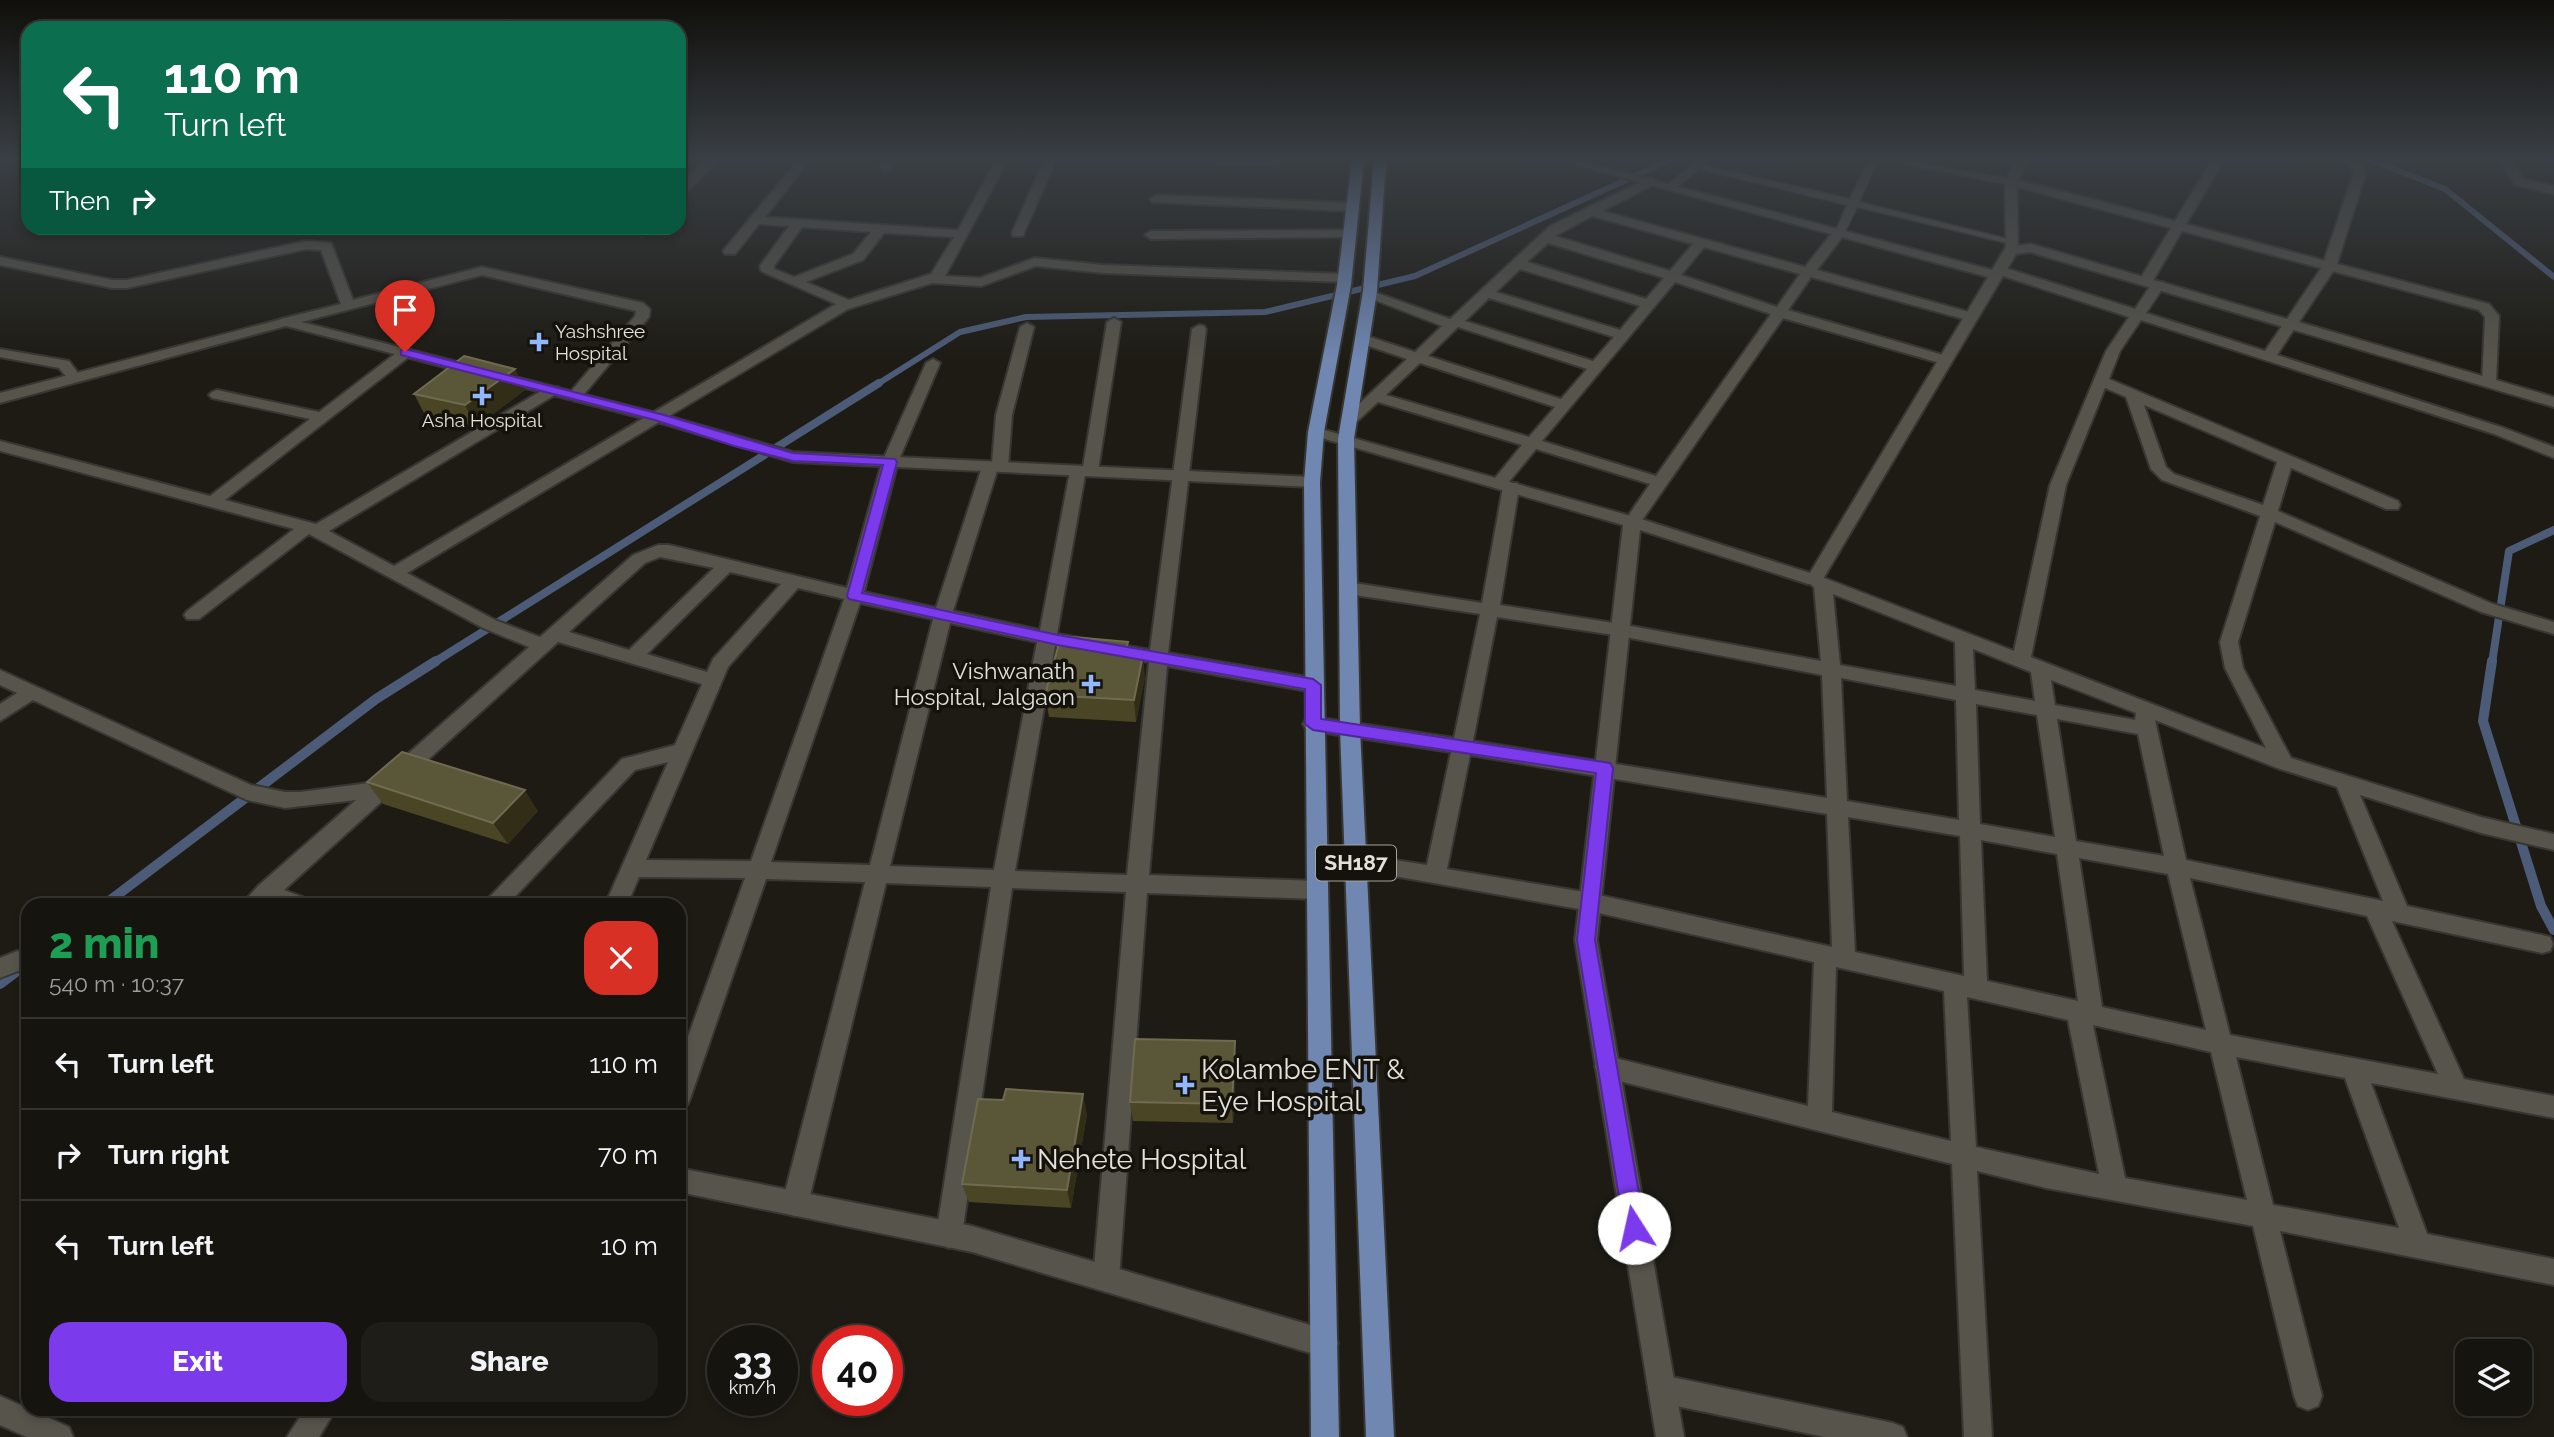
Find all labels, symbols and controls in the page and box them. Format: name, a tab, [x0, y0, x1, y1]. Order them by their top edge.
text: 110 m	[164, 47, 300, 104]
icon: left	[49, 49, 140, 140]
text: Turn left	[164, 106, 286, 143]
icon: right	[124, 182, 162, 220]
text: Then	[49, 186, 110, 216]
pin	[375, 280, 435, 352]
icon: arrive	[386, 291, 424, 329]
place label: Yashshree Hospital	[555, 320, 645, 364]
marker: Yashshree Hospital	[529, 332, 549, 352]
marker: Asha Hospital	[472, 386, 492, 406]
place label: Asha Hospital	[422, 409, 543, 431]
place label: Vishwanath Hospital, Jalgaon	[894, 657, 1075, 710]
marker: Vishwanath Hospital, Jalgaon	[1081, 674, 1101, 694]
road number: SH187	[1316, 846, 1396, 880]
text: 2 min	[49, 919, 159, 968]
button: close	[584, 921, 658, 995]
text: 540 m · 10:37	[49, 970, 184, 997]
icon: left	[49, 1045, 87, 1083]
text: Turn left	[108, 1049, 214, 1079]
text: 110 m	[589, 1049, 658, 1079]
place label: Kolambe ENT & Eye Hospital	[1201, 1053, 1405, 1118]
marker: Kolambe ENT & Eye Hospital	[1175, 1075, 1195, 1095]
icon: right	[49, 1136, 87, 1174]
text: Turn right	[108, 1140, 229, 1170]
text: 70 m	[598, 1140, 658, 1170]
place label: Nehete Hospital	[1037, 1143, 1247, 1176]
marker: Nehete Hospital	[1011, 1149, 1031, 1169]
position arrow	[1597, 1191, 1671, 1265]
icon: left	[49, 1227, 87, 1265]
text: Turn left	[108, 1231, 214, 1261]
text: 10 m	[600, 1231, 658, 1261]
button: Exit	[49, 1322, 347, 1402]
button: Share	[361, 1322, 658, 1402]
speed limit sign: 40	[812, 1325, 903, 1416]
map controls	[2455, 1339, 2532, 1416]
button: layers	[2455, 1339, 2532, 1416]
text: 33	[733, 1341, 772, 1382]
text: km/h	[729, 1377, 776, 1398]

